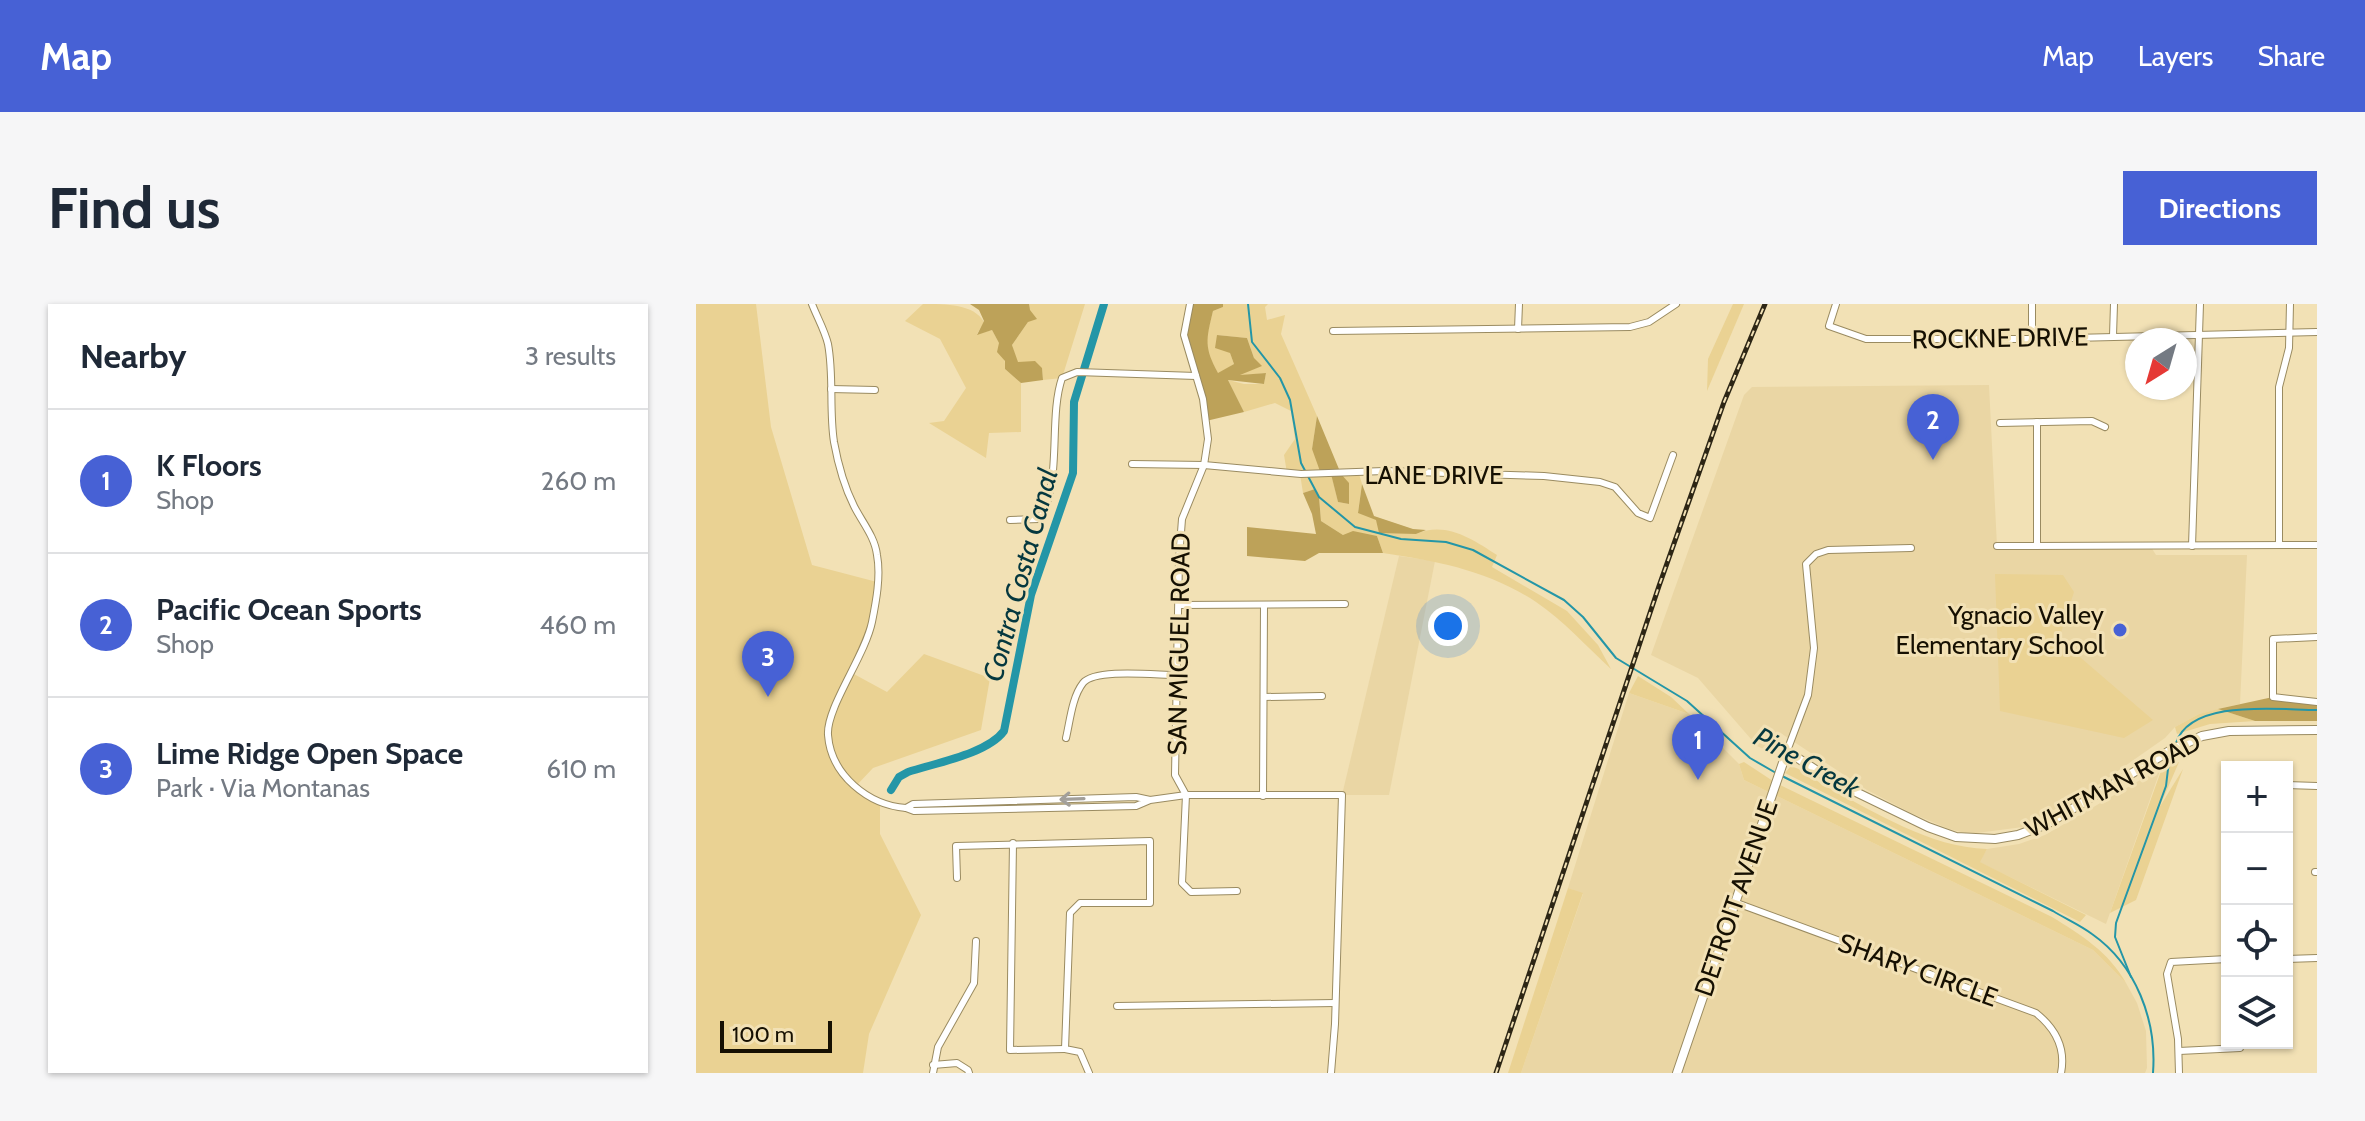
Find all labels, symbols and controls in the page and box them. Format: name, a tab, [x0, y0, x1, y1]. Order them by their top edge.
text: Map	[40, 33, 112, 80]
text: Map	[2042, 39, 2094, 73]
text: Layers	[2138, 39, 2213, 73]
text: Share	[2257, 39, 2325, 73]
button: Directions	[2123, 171, 2317, 245]
text: Find us	[48, 174, 221, 242]
street label: ROCKNE DRIVE	[1911, 320, 2089, 356]
north arrow	[2125, 328, 2197, 400]
text: Nearby	[80, 335, 187, 377]
text: 3 results	[525, 340, 616, 372]
pin: 2	[1907, 394, 1959, 460]
text: K Floors	[156, 447, 262, 484]
street label: LANE DRIVE	[1364, 459, 1504, 491]
text: 1	[101, 465, 111, 497]
text: 260 m	[541, 465, 616, 497]
water label: Contra Costa Canal	[975, 465, 1065, 685]
text: Shop	[156, 484, 214, 516]
street label: SAN MIGUEL ROAD	[1161, 532, 1197, 756]
text: Pacific Ocean Sports	[156, 591, 422, 628]
place label: Ygnacio Valley Elementary School	[1896, 599, 2104, 661]
your location	[1428, 606, 1468, 646]
text: 2	[99, 609, 113, 641]
text: 460 m	[539, 609, 616, 641]
marker: Ygnacio Valley Elementary School	[2111, 621, 2129, 639]
text: Shop	[156, 628, 214, 660]
pin: 3	[742, 631, 794, 697]
pin: 1	[1672, 714, 1724, 780]
water label: Pine Creek	[1748, 719, 1867, 805]
street label: WHITMAN ROAD	[2020, 725, 2206, 845]
text: Lime Ridge Open Space	[156, 735, 463, 772]
text: 3	[99, 753, 113, 785]
text: 610 m	[546, 753, 616, 785]
map controls	[2221, 761, 2293, 1049]
button: +	[2221, 761, 2293, 833]
text: Park · Via Montanas	[156, 772, 370, 804]
one-way arrow	[1059, 792, 1086, 807]
street label: DETROIT AVENUE	[1687, 796, 1785, 1000]
button: −	[2221, 833, 2293, 905]
button: locate	[2221, 905, 2293, 977]
street label: SHARY CIRCLE	[1834, 926, 2002, 1014]
button: layers	[2221, 977, 2293, 1049]
scale bar	[720, 1017, 832, 1053]
text: 100 m	[732, 1021, 794, 1048]

